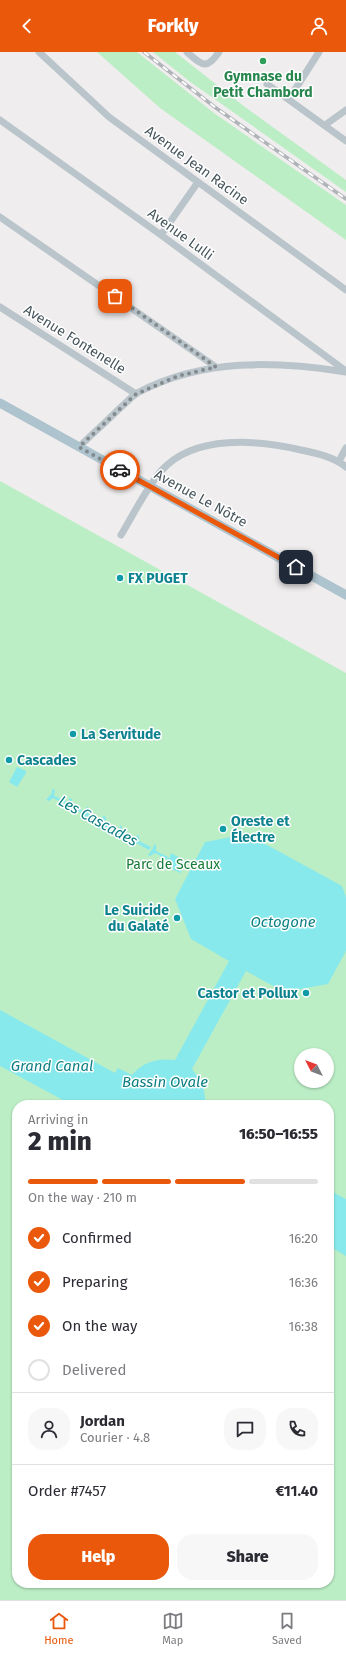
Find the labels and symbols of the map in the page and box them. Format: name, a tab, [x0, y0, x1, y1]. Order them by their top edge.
marker: Gymnase du Petit Chambord	[258, 56, 268, 66]
place label: Gymnase du Petit Chambord	[213, 68, 313, 101]
street label: Avenue Jean Racine	[142, 122, 252, 209]
street label: Avenue Lulli	[144, 205, 217, 264]
pin	[98, 279, 132, 313]
street label: Avenue Fontenelle	[21, 301, 129, 378]
courier	[100, 450, 140, 490]
street label: Avenue Le Nôtre	[151, 466, 250, 531]
pin	[279, 550, 313, 584]
place label: FX PUGET	[128, 570, 188, 587]
marker: FX PUGET	[115, 573, 125, 583]
place label: La Servitude	[81, 726, 161, 743]
marker: La Servitude	[68, 729, 78, 739]
place label: Cascades	[17, 752, 77, 769]
marker: Cascades	[4, 755, 14, 765]
water label: Les Cascades	[55, 792, 141, 850]
place label: Oreste et Électre	[231, 813, 290, 846]
marker: Oreste et Électre	[218, 824, 228, 834]
park label: Parc de Sceaux	[126, 856, 220, 873]
place label: Le Suicide du Galaté	[104, 902, 169, 935]
marker: Le Suicide du Galaté	[172, 913, 182, 923]
water label: Octogone	[251, 913, 316, 931]
place label: Castor et Pollux	[197, 985, 299, 1002]
marker: Castor et Pollux	[301, 988, 311, 998]
north arrow	[294, 1048, 334, 1088]
water label: Grand Canal	[11, 1057, 93, 1075]
water label: Bassin Ovale	[122, 1073, 208, 1091]

